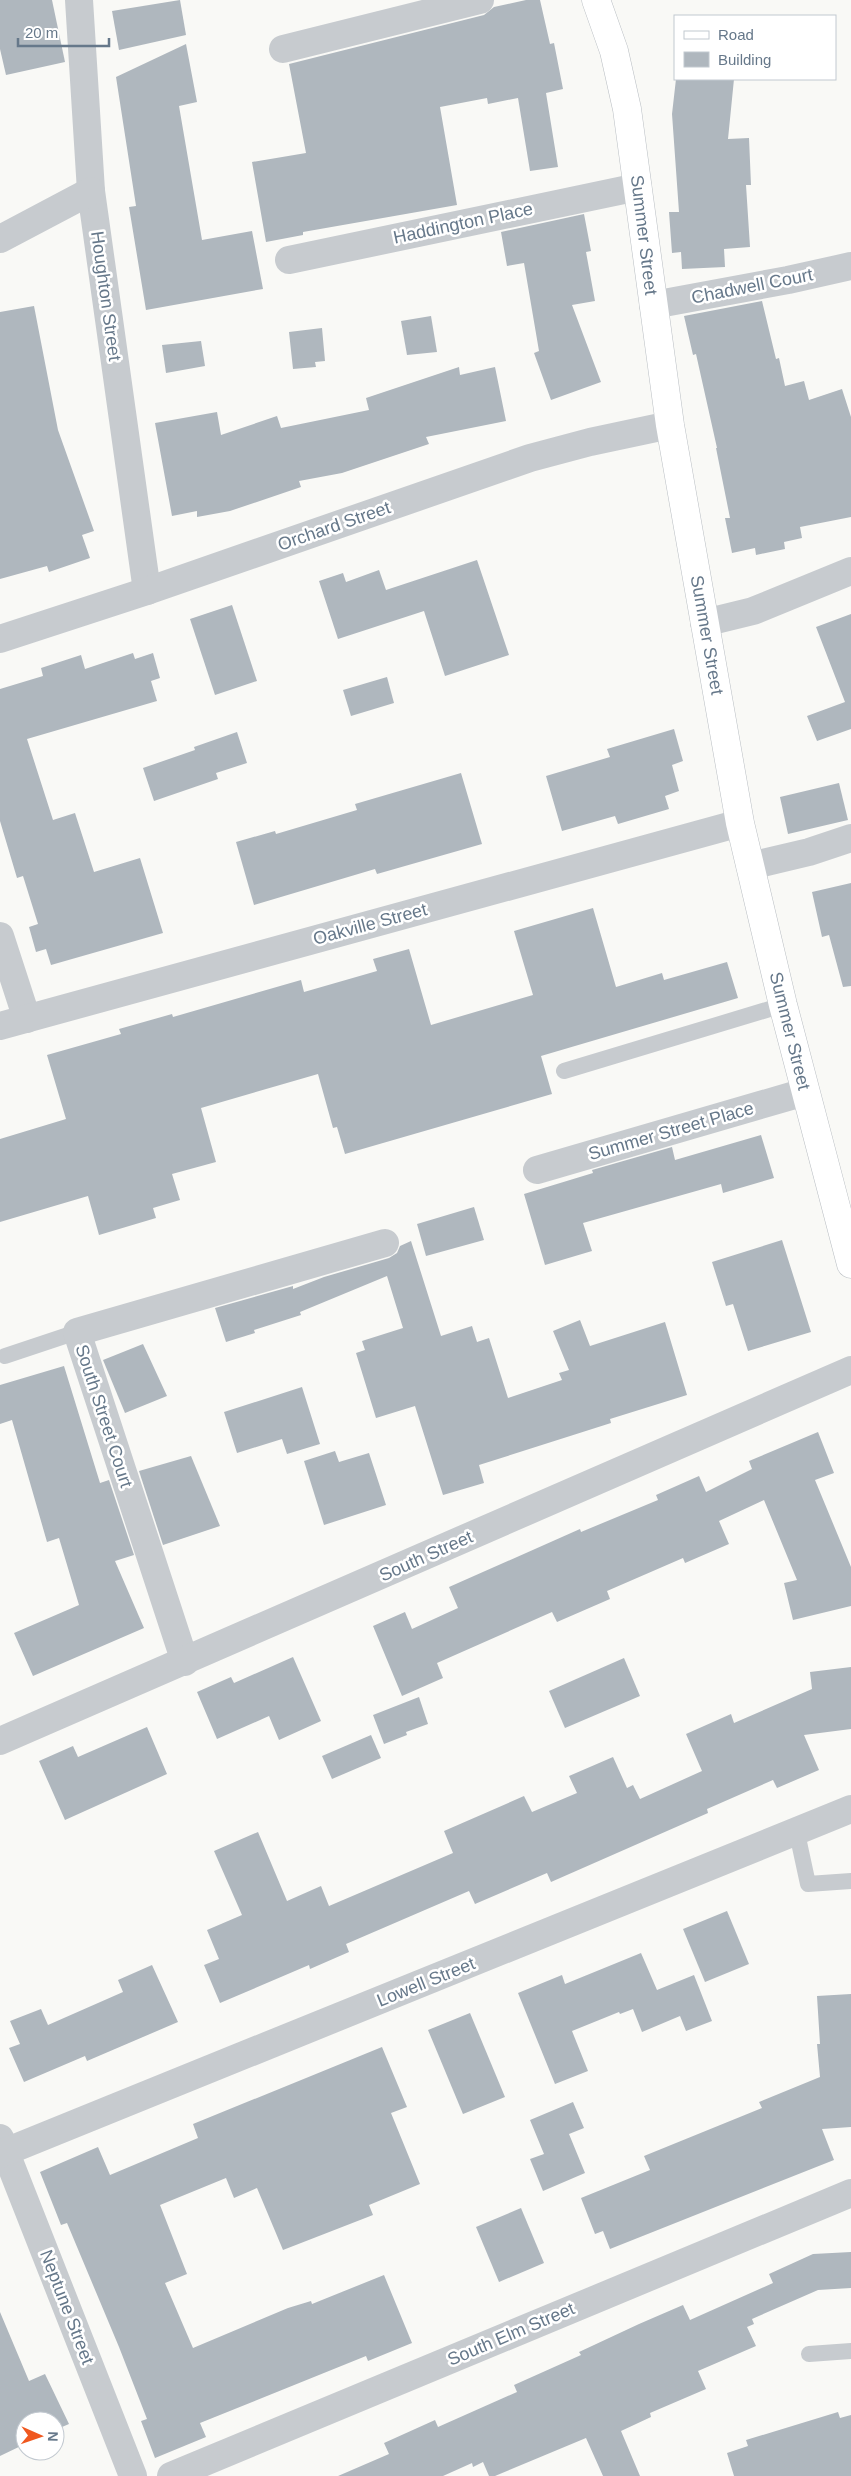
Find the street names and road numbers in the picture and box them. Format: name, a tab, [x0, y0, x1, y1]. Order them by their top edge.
street label: Summer Street	[627, 174, 661, 296]
street label: Haddington Place	[391, 198, 535, 248]
street label: Houghton Street	[87, 230, 125, 362]
street label: Chadwell Court	[690, 264, 814, 308]
street label: Orchard Street	[275, 497, 393, 555]
street label: Summer Street	[687, 574, 727, 696]
street label: Oakville Street	[311, 899, 429, 949]
street label: Summer Street	[766, 970, 814, 1092]
street label: Summer Street Place	[586, 1098, 756, 1164]
street label: South Street Court	[71, 1342, 137, 1490]
street label: South Street	[376, 1527, 476, 1585]
street label: Lowell Street	[374, 1953, 478, 2011]
street label: Neptune Street	[36, 2247, 98, 2367]
street label: South Elm Street	[444, 2298, 578, 2370]

